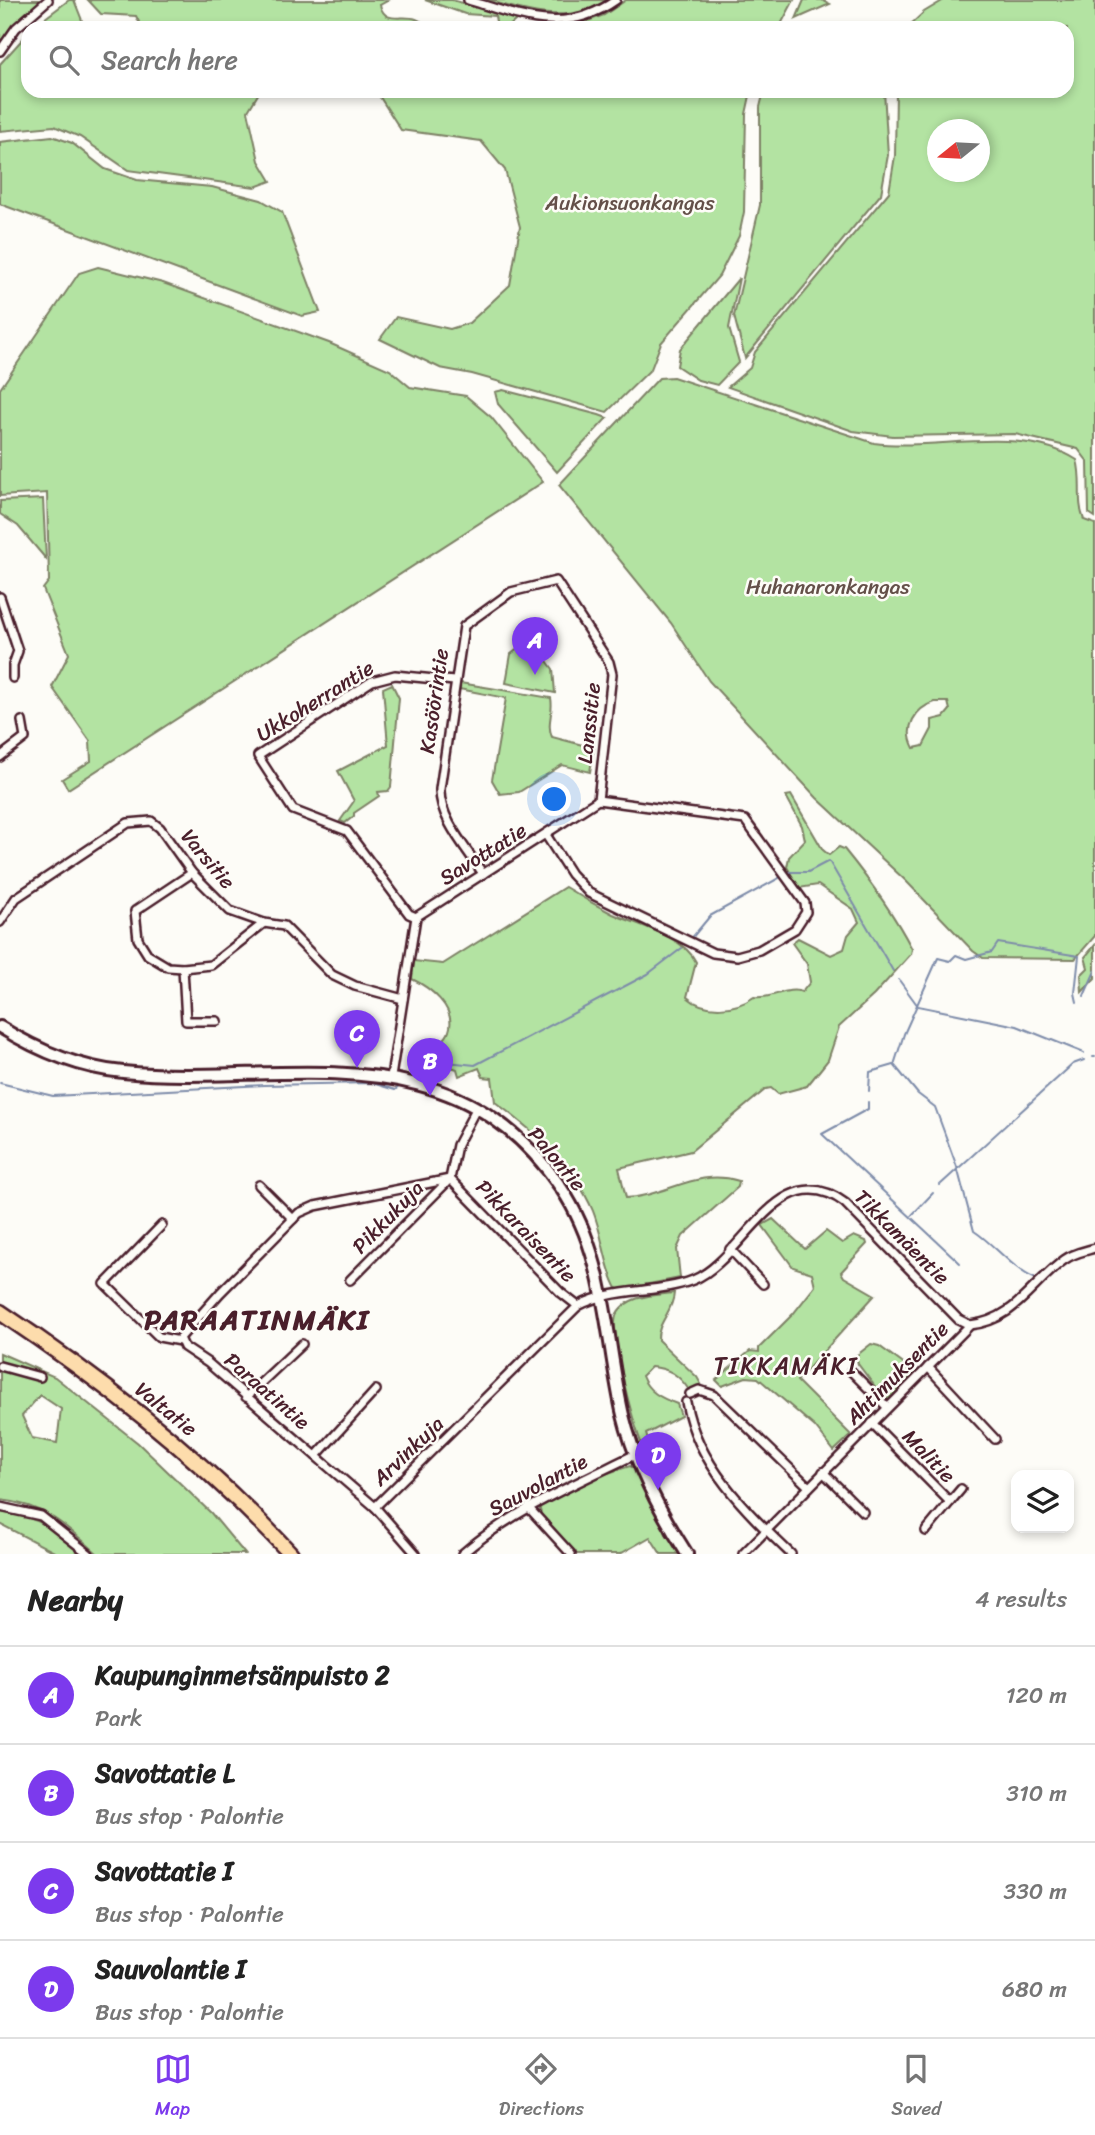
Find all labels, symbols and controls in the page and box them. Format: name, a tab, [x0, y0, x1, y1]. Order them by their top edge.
search box	[21, 21, 1074, 98]
text: Search here	[101, 37, 238, 83]
icon: search	[45, 41, 83, 79]
north arrow	[927, 119, 990, 182]
park label: Aukionsuonkangas	[544, 184, 715, 222]
park label: Huhanaronkangas	[746, 568, 910, 606]
pin: A	[512, 617, 558, 675]
street label: Kasöörintie	[408, 646, 460, 756]
street label: Ukkoherrantie	[248, 649, 382, 753]
street label: Lanssitie	[566, 680, 612, 765]
your location	[537, 782, 571, 816]
street label: Savottatie	[431, 812, 535, 896]
street label: Varsitie	[171, 820, 245, 898]
pin: C	[334, 1010, 380, 1068]
pin: B	[407, 1038, 453, 1096]
street label: Palontie	[518, 1118, 596, 1201]
street label: Pikkukuja	[342, 1170, 434, 1263]
street label: Pikkaraisentie	[466, 1170, 586, 1292]
street label: Tikkamäentie	[845, 1180, 959, 1294]
district label: PARAATINMÄKI	[144, 1295, 370, 1344]
street label: Ahtimuksentie	[835, 1312, 958, 1435]
street label: Paraatintie	[215, 1342, 319, 1440]
district label: TIKKAMÄKI	[713, 1345, 859, 1387]
street label: Valtatie	[126, 1371, 206, 1447]
street label: Arvinkuja	[362, 1406, 454, 1496]
street label: Malitie	[893, 1419, 965, 1493]
pin: D	[635, 1432, 681, 1490]
street label: Sauvolantie	[481, 1443, 595, 1527]
map controls	[1011, 1470, 1074, 1533]
button: layers	[1011, 1470, 1074, 1533]
text: Nearby	[28, 1573, 123, 1627]
text: 4 results	[975, 1579, 1067, 1620]
text: Kaupunginmetsänpuisto 2	[95, 1652, 390, 1698]
text: A	[43, 1675, 59, 1716]
text: 120 m	[1006, 1675, 1067, 1716]
text: Park	[95, 1698, 142, 1739]
text: Savottatie L	[95, 1750, 235, 1796]
text: B	[44, 1773, 58, 1814]
text: 310 m	[1006, 1773, 1067, 1814]
text: Bus stop · Palontie	[95, 1796, 284, 1837]
text: Savottatie I	[95, 1848, 233, 1894]
text: C	[44, 1871, 58, 1912]
text: 330 m	[1004, 1871, 1067, 1912]
text: Bus stop · Palontie	[95, 1894, 284, 1935]
text: Sauvolantie I	[95, 1946, 246, 1992]
text: D	[44, 1969, 58, 2010]
text: 680 m	[1002, 1969, 1067, 2010]
text: Bus stop · Palontie	[95, 1992, 284, 2033]
tab: Map	[154, 2050, 192, 2125]
tab: Directions	[499, 2050, 584, 2125]
tab: Saved	[891, 2050, 941, 2125]

